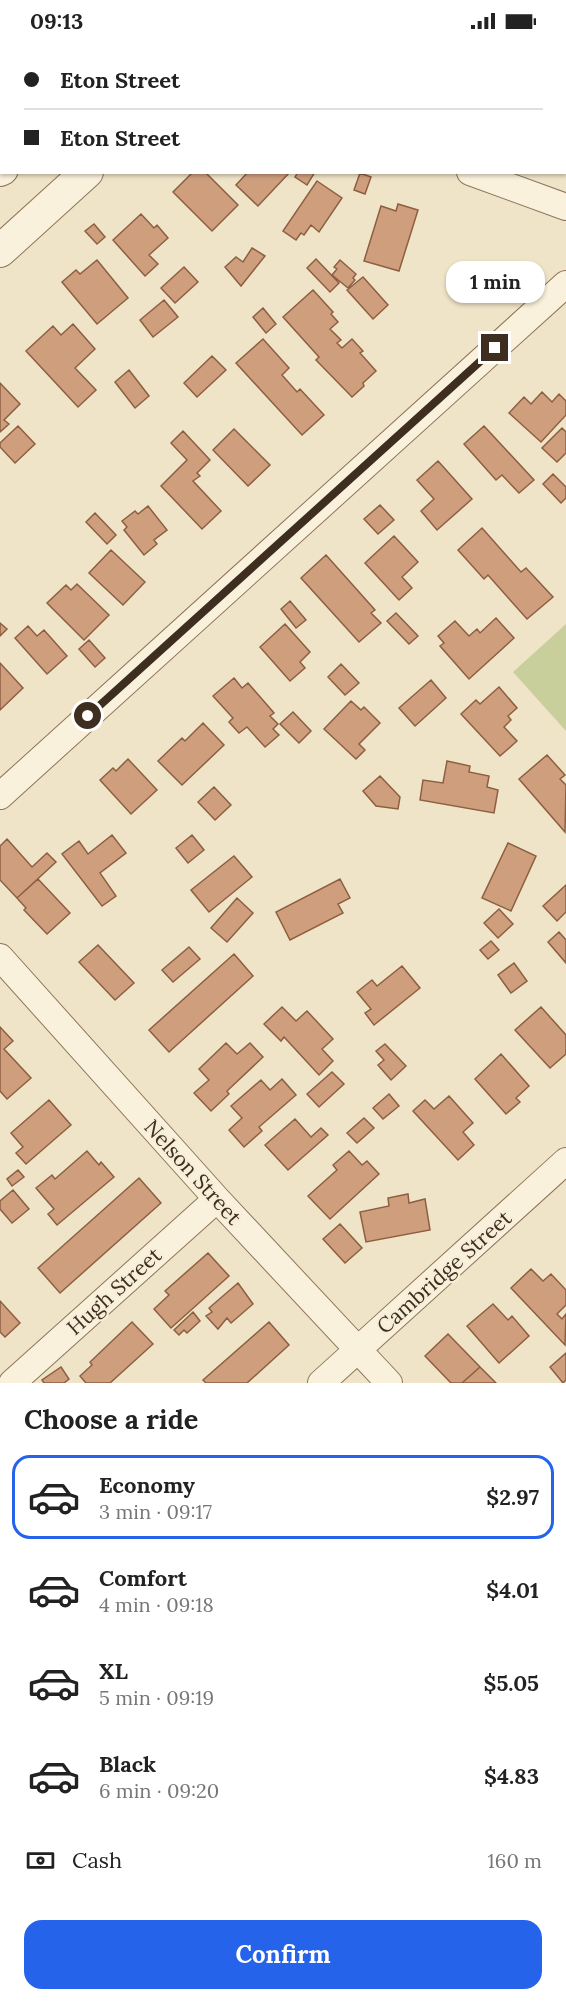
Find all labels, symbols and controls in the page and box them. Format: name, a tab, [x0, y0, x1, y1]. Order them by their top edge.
text: 09:13	[30, 7, 83, 35]
text: Eton Street	[60, 66, 180, 94]
text: Eton Street	[60, 124, 180, 152]
callout: 1 min	[446, 261, 544, 303]
text: 1 min	[470, 269, 521, 294]
route end	[481, 334, 508, 361]
route start	[74, 702, 101, 729]
street label: Nelson Street	[139, 1114, 248, 1231]
street label: Cambridge Street	[371, 1204, 518, 1340]
street label: Hugh Street	[61, 1241, 168, 1341]
text: Choose a ride	[24, 1402, 198, 1436]
icon: car	[27, 1470, 81, 1524]
text: Economy	[99, 1471, 195, 1499]
text: $2.97	[486, 1483, 539, 1511]
text: 3 min · 09:17	[99, 1499, 212, 1524]
icon: car	[27, 1563, 81, 1617]
text: Comfort	[99, 1564, 187, 1592]
text: $4.01	[486, 1576, 539, 1604]
text: 4 min · 09:18	[99, 1592, 214, 1617]
icon: car	[27, 1656, 81, 1710]
text: XL	[99, 1657, 128, 1685]
text: $5.05	[484, 1669, 539, 1697]
text: 5 min · 09:19	[99, 1685, 214, 1710]
icon: car	[27, 1749, 81, 1803]
text: Black	[99, 1750, 156, 1778]
text: $4.83	[484, 1762, 539, 1790]
text: 6 min · 09:20	[99, 1778, 219, 1803]
icon: cash	[24, 1844, 57, 1877]
text: Cash	[72, 1846, 122, 1874]
text: 160 m	[488, 1848, 542, 1873]
button: Confirm	[24, 1920, 542, 1989]

